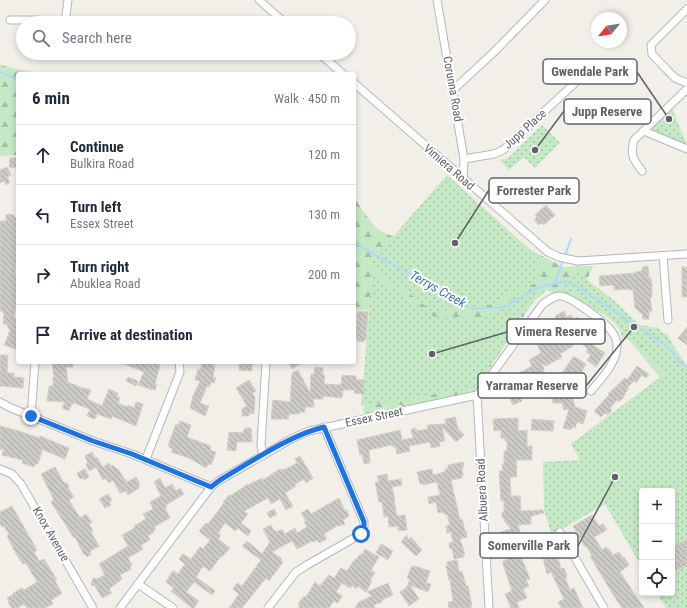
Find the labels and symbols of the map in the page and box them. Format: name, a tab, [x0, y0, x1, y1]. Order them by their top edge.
north arrow	[591, 12, 627, 48]
street label: Corunna Road	[440, 55, 466, 123]
callout: Gwendale Park	[543, 59, 637, 84]
text: Gwendale Park	[551, 64, 630, 79]
callout: Jupp Reserve	[564, 99, 651, 124]
text: Jupp Reserve	[572, 104, 642, 119]
street label: Jupp Place	[501, 106, 549, 152]
street label: Vimiera Road	[421, 141, 477, 193]
callout: Forrester Park	[489, 178, 579, 203]
text: Forrester Park	[497, 183, 572, 198]
water label: Terrys Creek	[407, 267, 469, 311]
callout: Vimera Reserve	[507, 319, 605, 344]
text: Vimera Reserve	[515, 324, 597, 339]
callout: Yarramar Reserve	[478, 373, 586, 398]
text: Yarramar Reserve	[486, 378, 578, 393]
street label: Essex Street	[344, 404, 405, 430]
route end	[22, 407, 40, 425]
street label: Albuera Road	[473, 458, 491, 522]
street label: Knox Avenue	[30, 504, 72, 564]
route start	[352, 525, 370, 543]
callout: Somerville Park	[480, 533, 578, 558]
text: Somerville Park	[488, 538, 571, 553]

